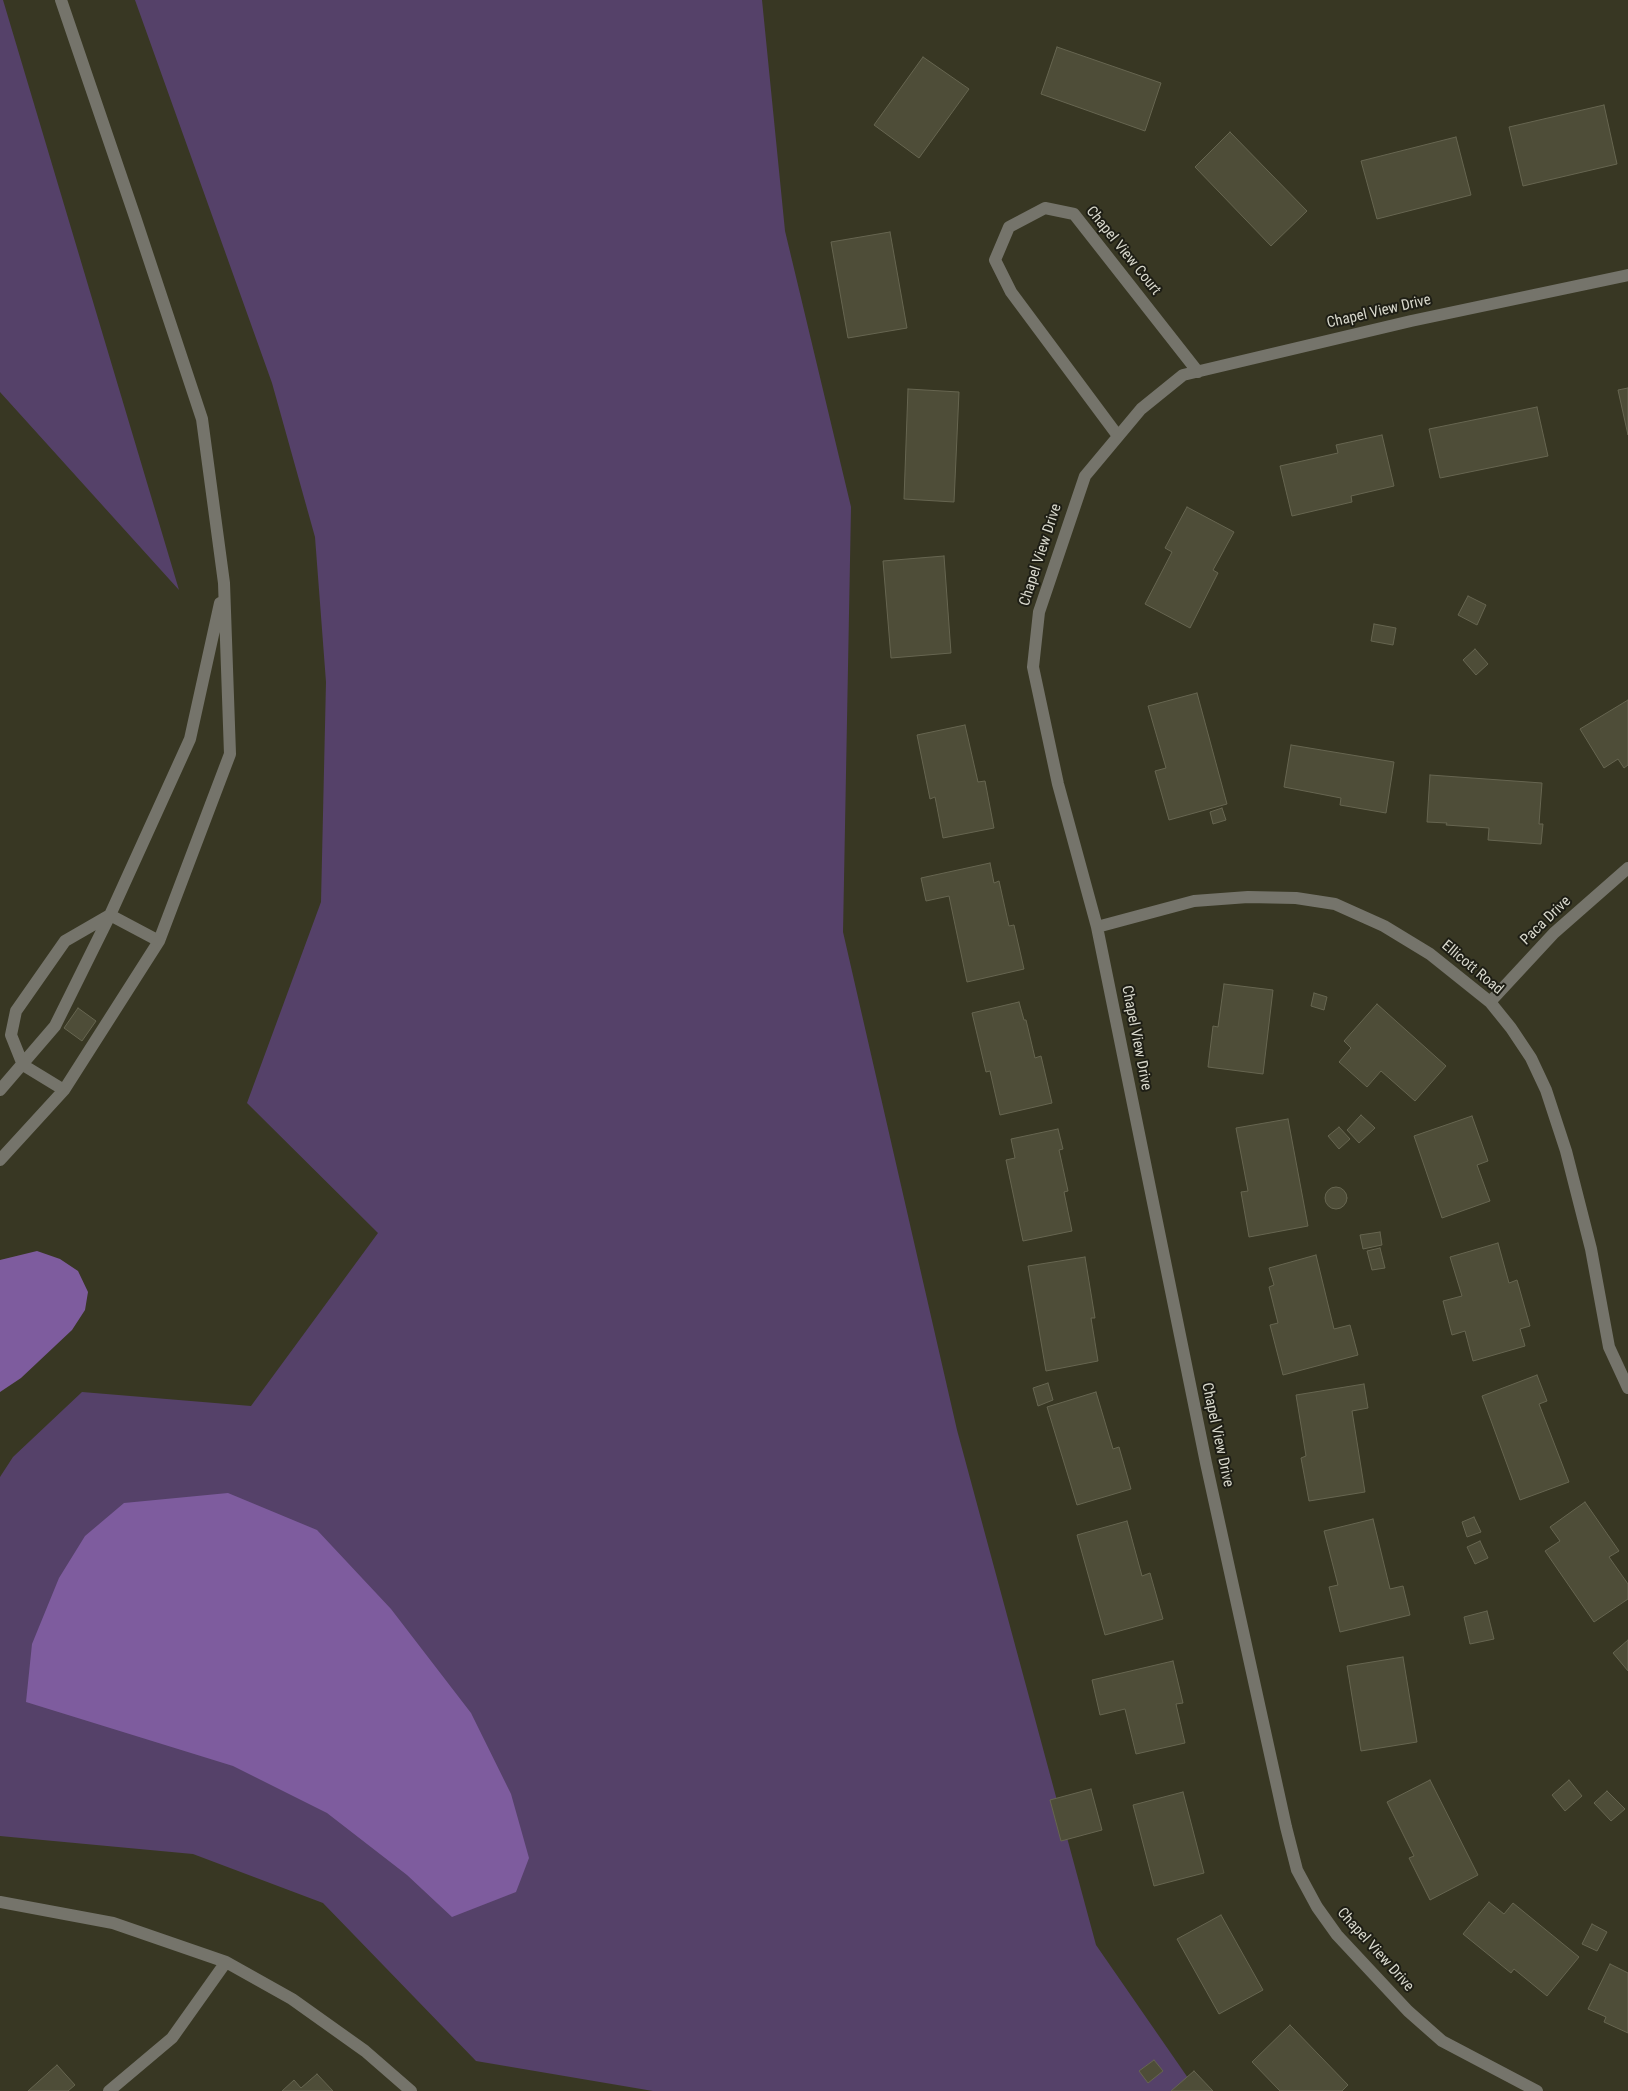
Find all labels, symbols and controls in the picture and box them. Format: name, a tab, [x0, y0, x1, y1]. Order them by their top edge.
street label: Chapel View Court	[1082, 203, 1164, 299]
street label: Chapel View Drive	[1325, 291, 1433, 333]
street label: Chapel View Drive	[1016, 502, 1066, 608]
street label: Paca Drive	[1517, 893, 1575, 949]
street label: Ellicott Road	[1438, 937, 1506, 999]
street label: Chapel View Drive	[1117, 984, 1155, 1092]
street label: Chapel View Drive	[1197, 1381, 1237, 1489]
street label: Chapel View Drive	[1333, 1905, 1417, 1995]

